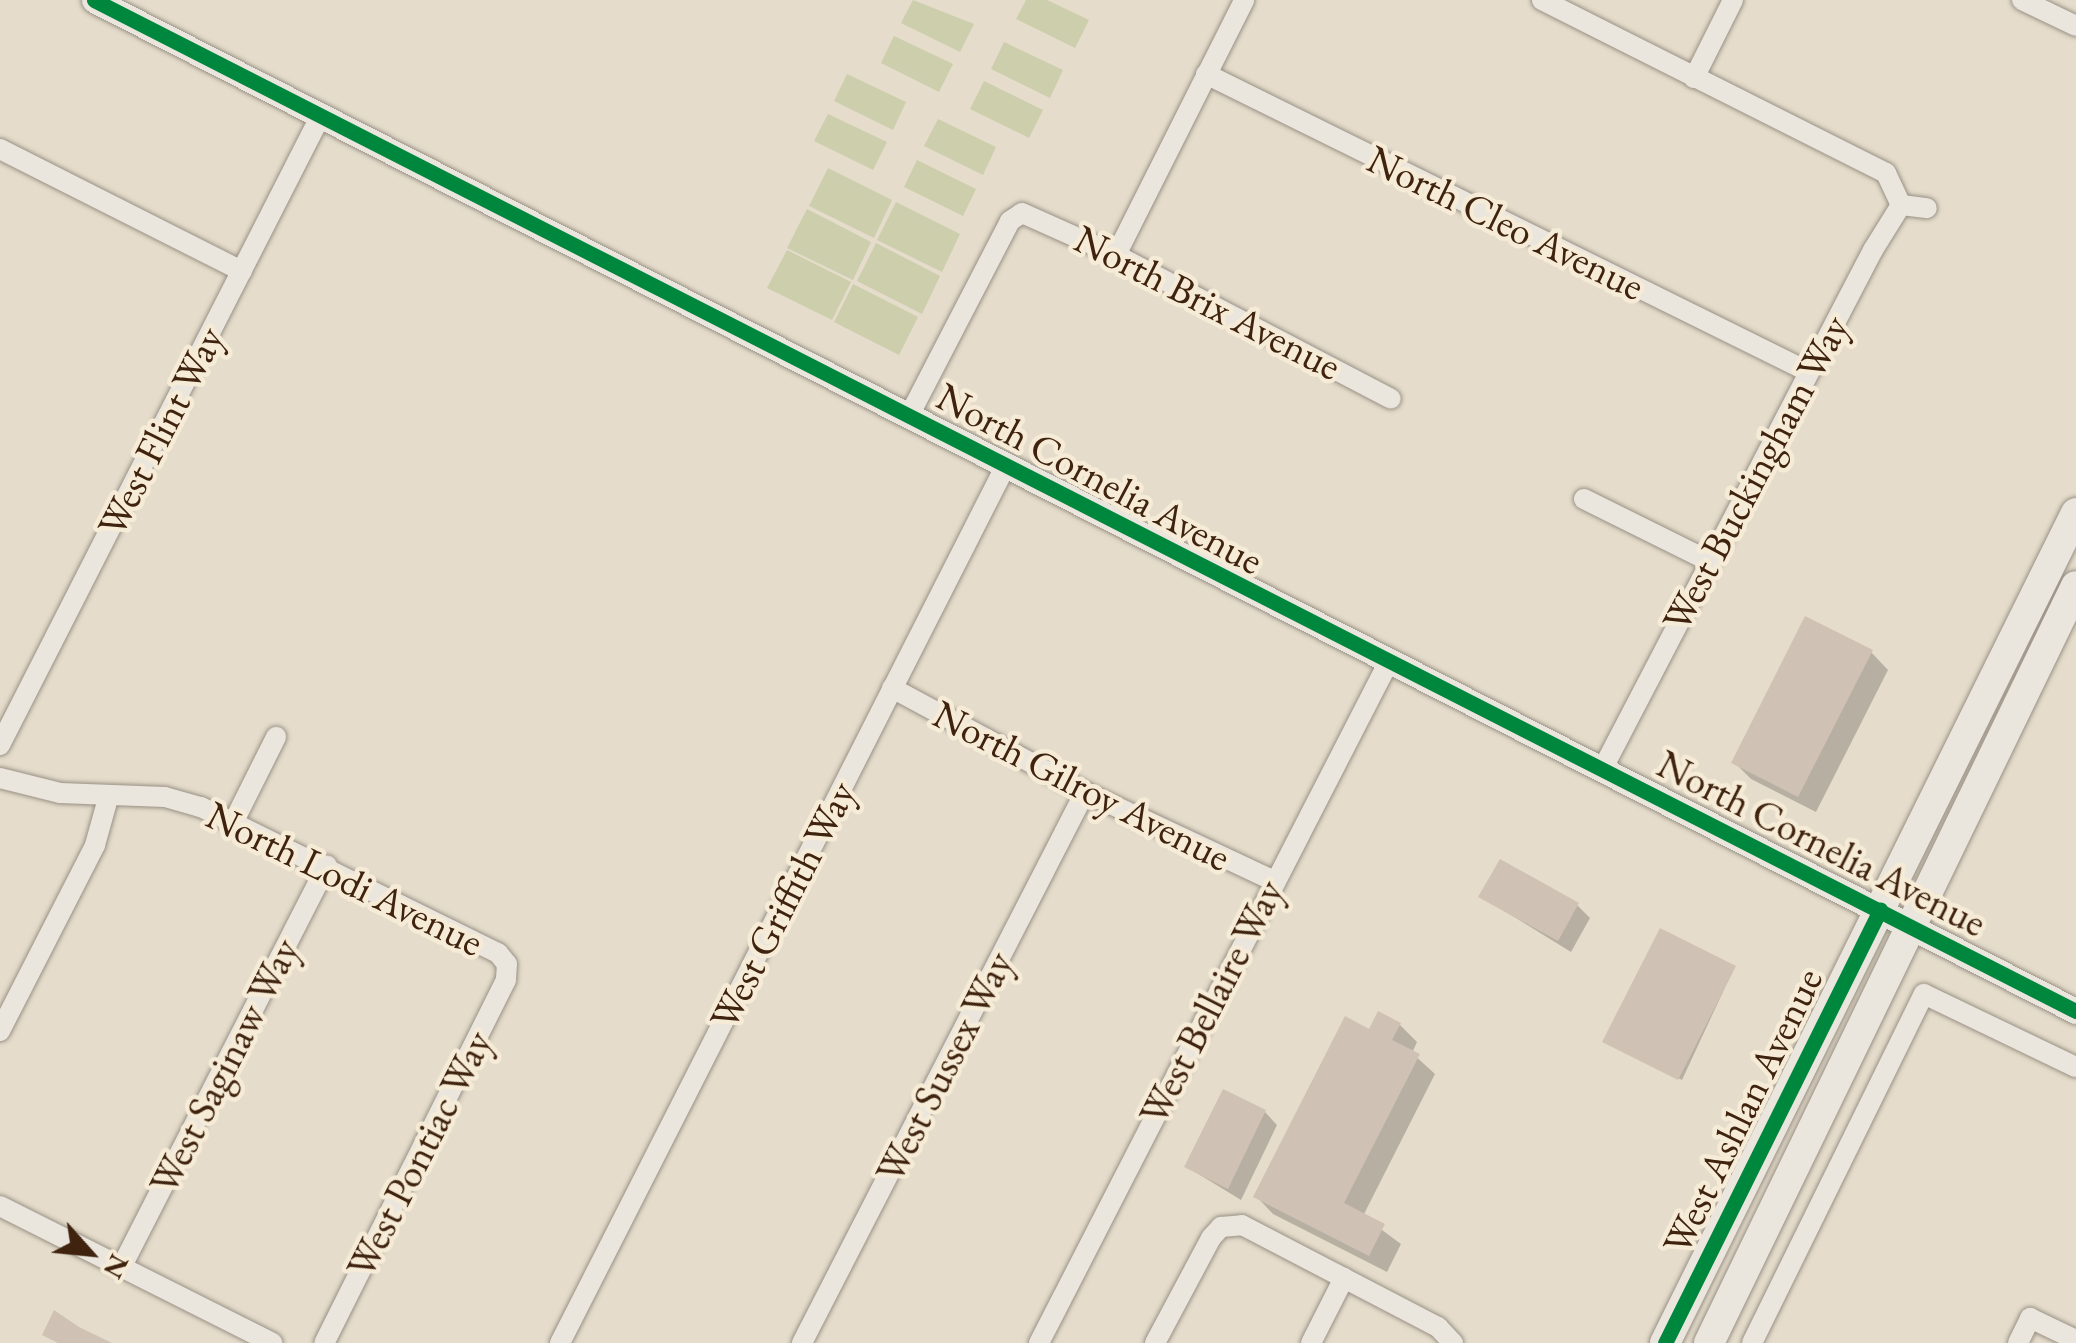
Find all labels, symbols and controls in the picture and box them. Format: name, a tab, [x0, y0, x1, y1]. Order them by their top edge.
street label: North Cleo Avenue	[1360, 134, 1652, 310]
street label: North Brix Avenue	[1067, 214, 1349, 390]
street label: West Buckingham Way	[1651, 307, 1859, 639]
street label: West Flint Way	[87, 318, 233, 544]
street label: North Cornelia Avenue	[929, 372, 1271, 584]
street label: North Gilroy Avenue	[925, 689, 1239, 881]
street label: North Cornelia Avenue	[1650, 739, 1994, 947]
street label: West Griffith Way	[699, 773, 865, 1037]
street label: North Lodi Avenue	[199, 790, 491, 966]
street label: West Bellaire Way	[1129, 872, 1293, 1132]
street label: West Saginaw Way	[139, 930, 309, 1202]
street label: West Sussex Way	[865, 943, 1023, 1191]
street label: West Ashlan Avenue	[1652, 960, 1832, 1262]
street label: West Pontiac Way	[336, 1022, 502, 1286]
north arrow	[40, 1203, 140, 1303]
text: N	[96, 1248, 138, 1285]

